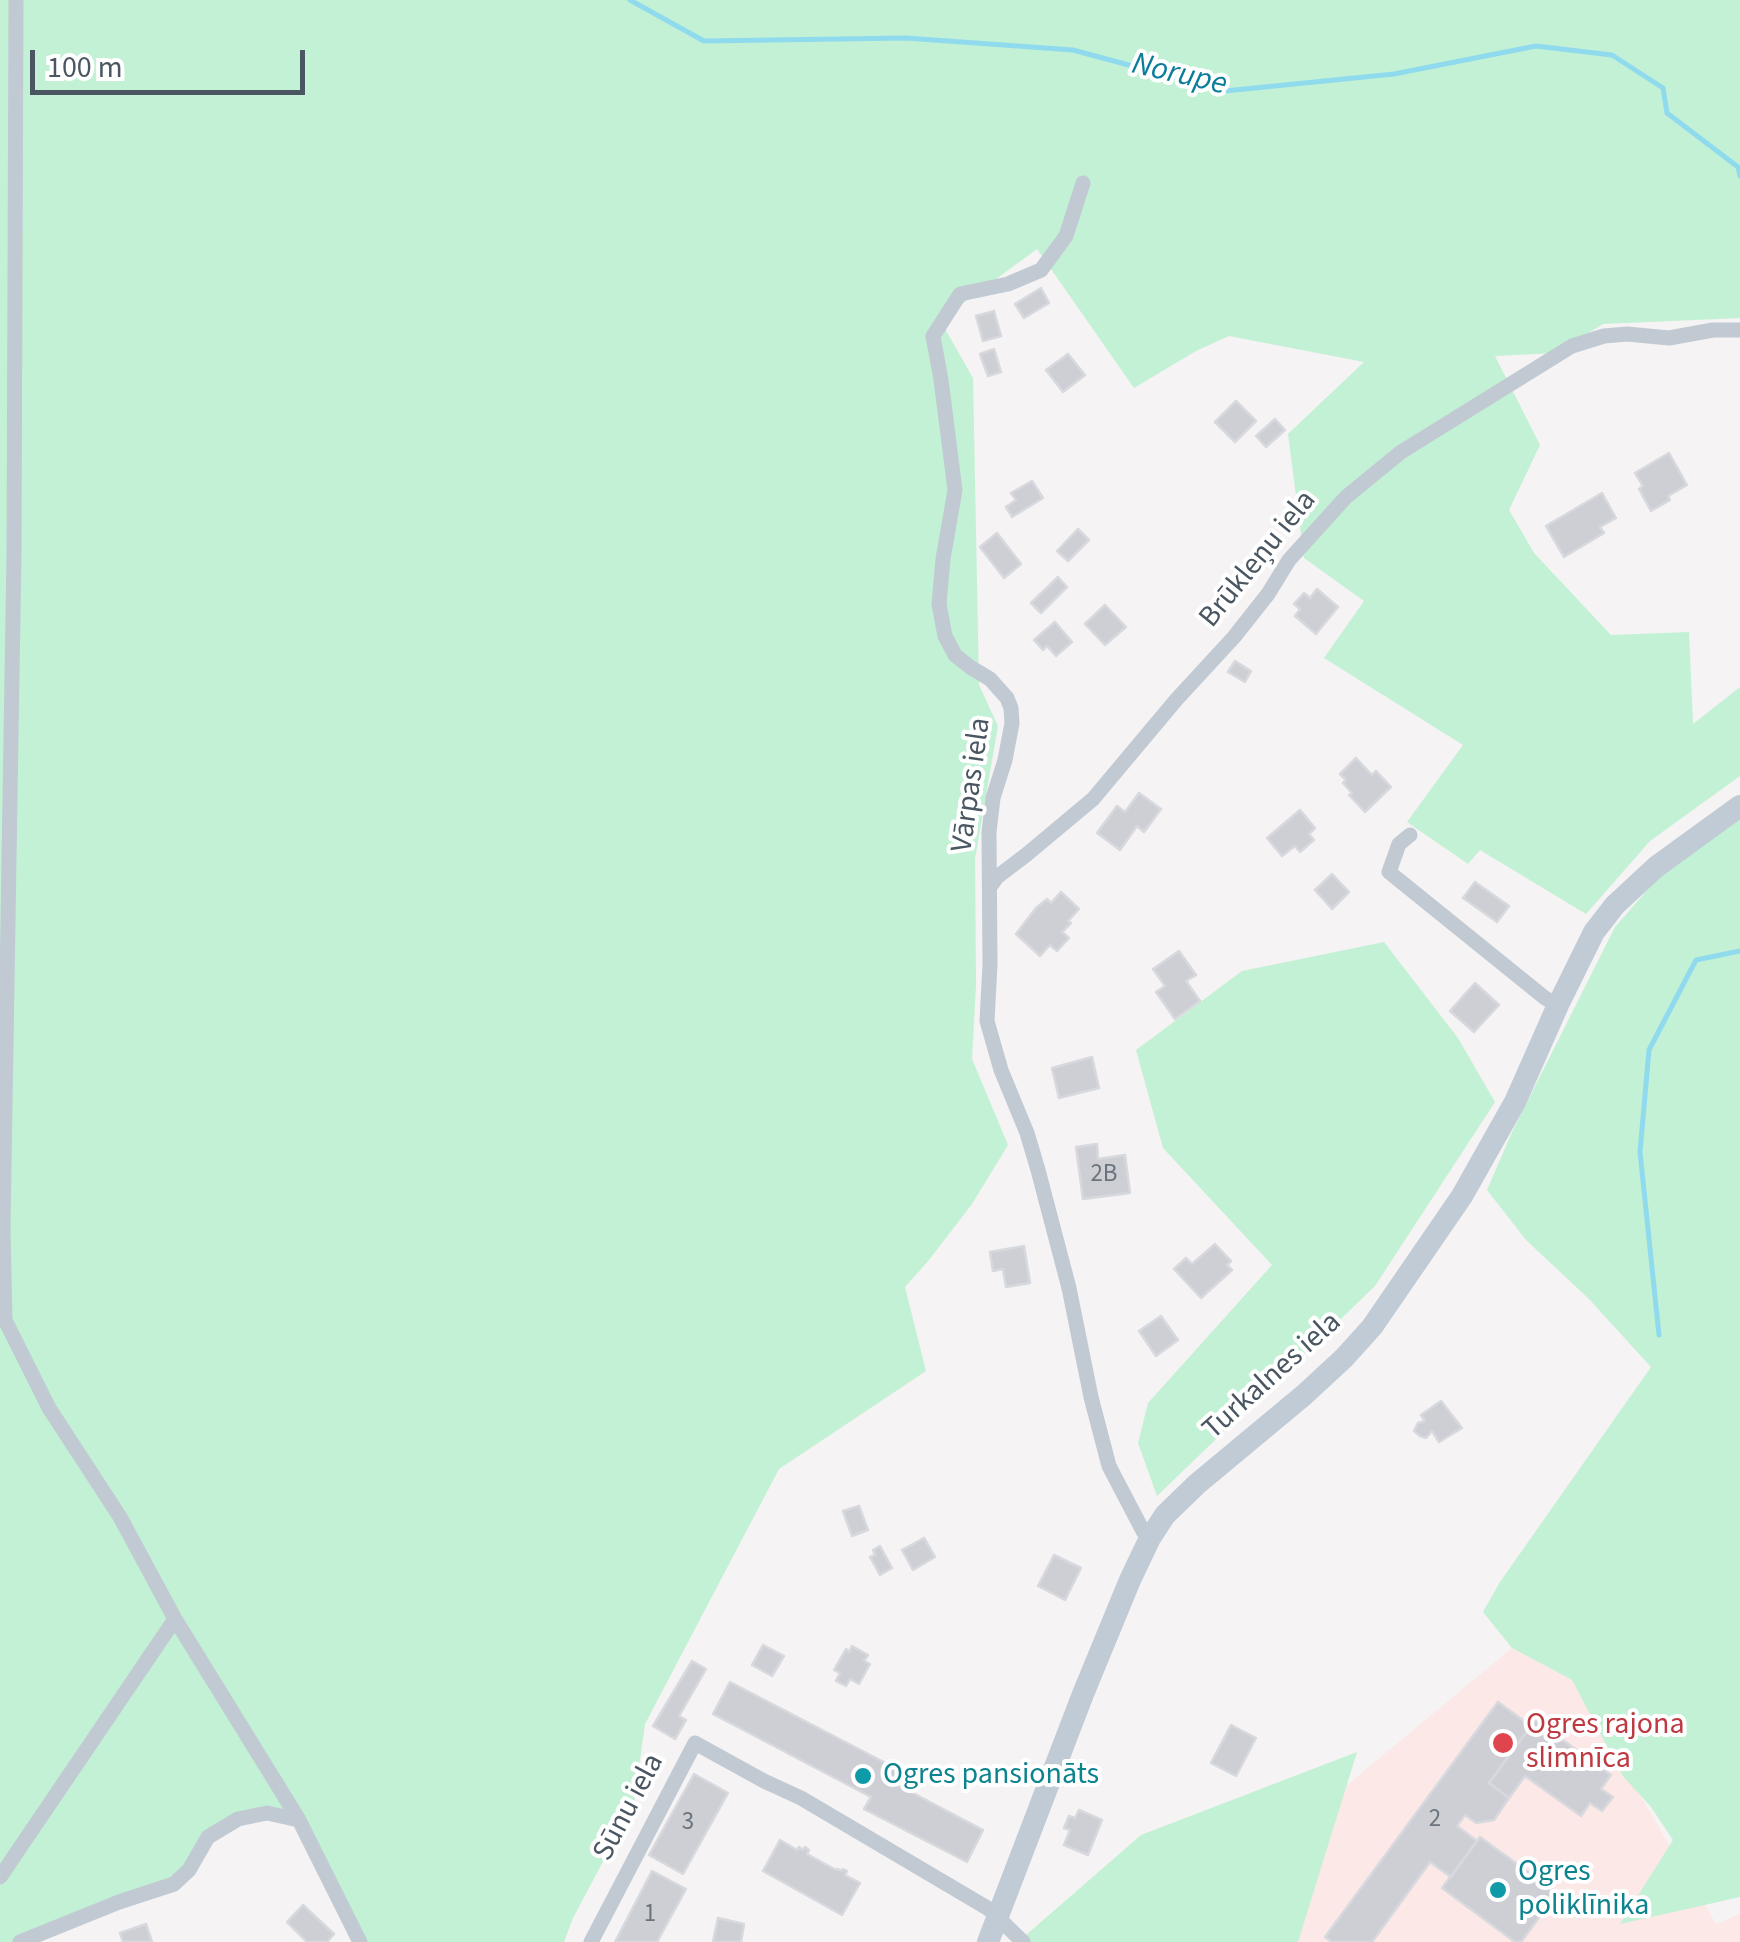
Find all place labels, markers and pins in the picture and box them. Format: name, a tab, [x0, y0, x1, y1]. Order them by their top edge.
place label: Ogres rajona slimnīca	[1526, 1708, 1685, 1778]
marker: Ogres rajona slimnīca	[1490, 1730, 1516, 1756]
place label: Ogres pansionāts	[883, 1758, 1099, 1794]
marker: Ogres pansionāts	[852, 1765, 874, 1787]
place label: Ogres poliklīnika	[1518, 1855, 1649, 1926]
marker: Ogres poliklīnika	[1487, 1879, 1509, 1901]

